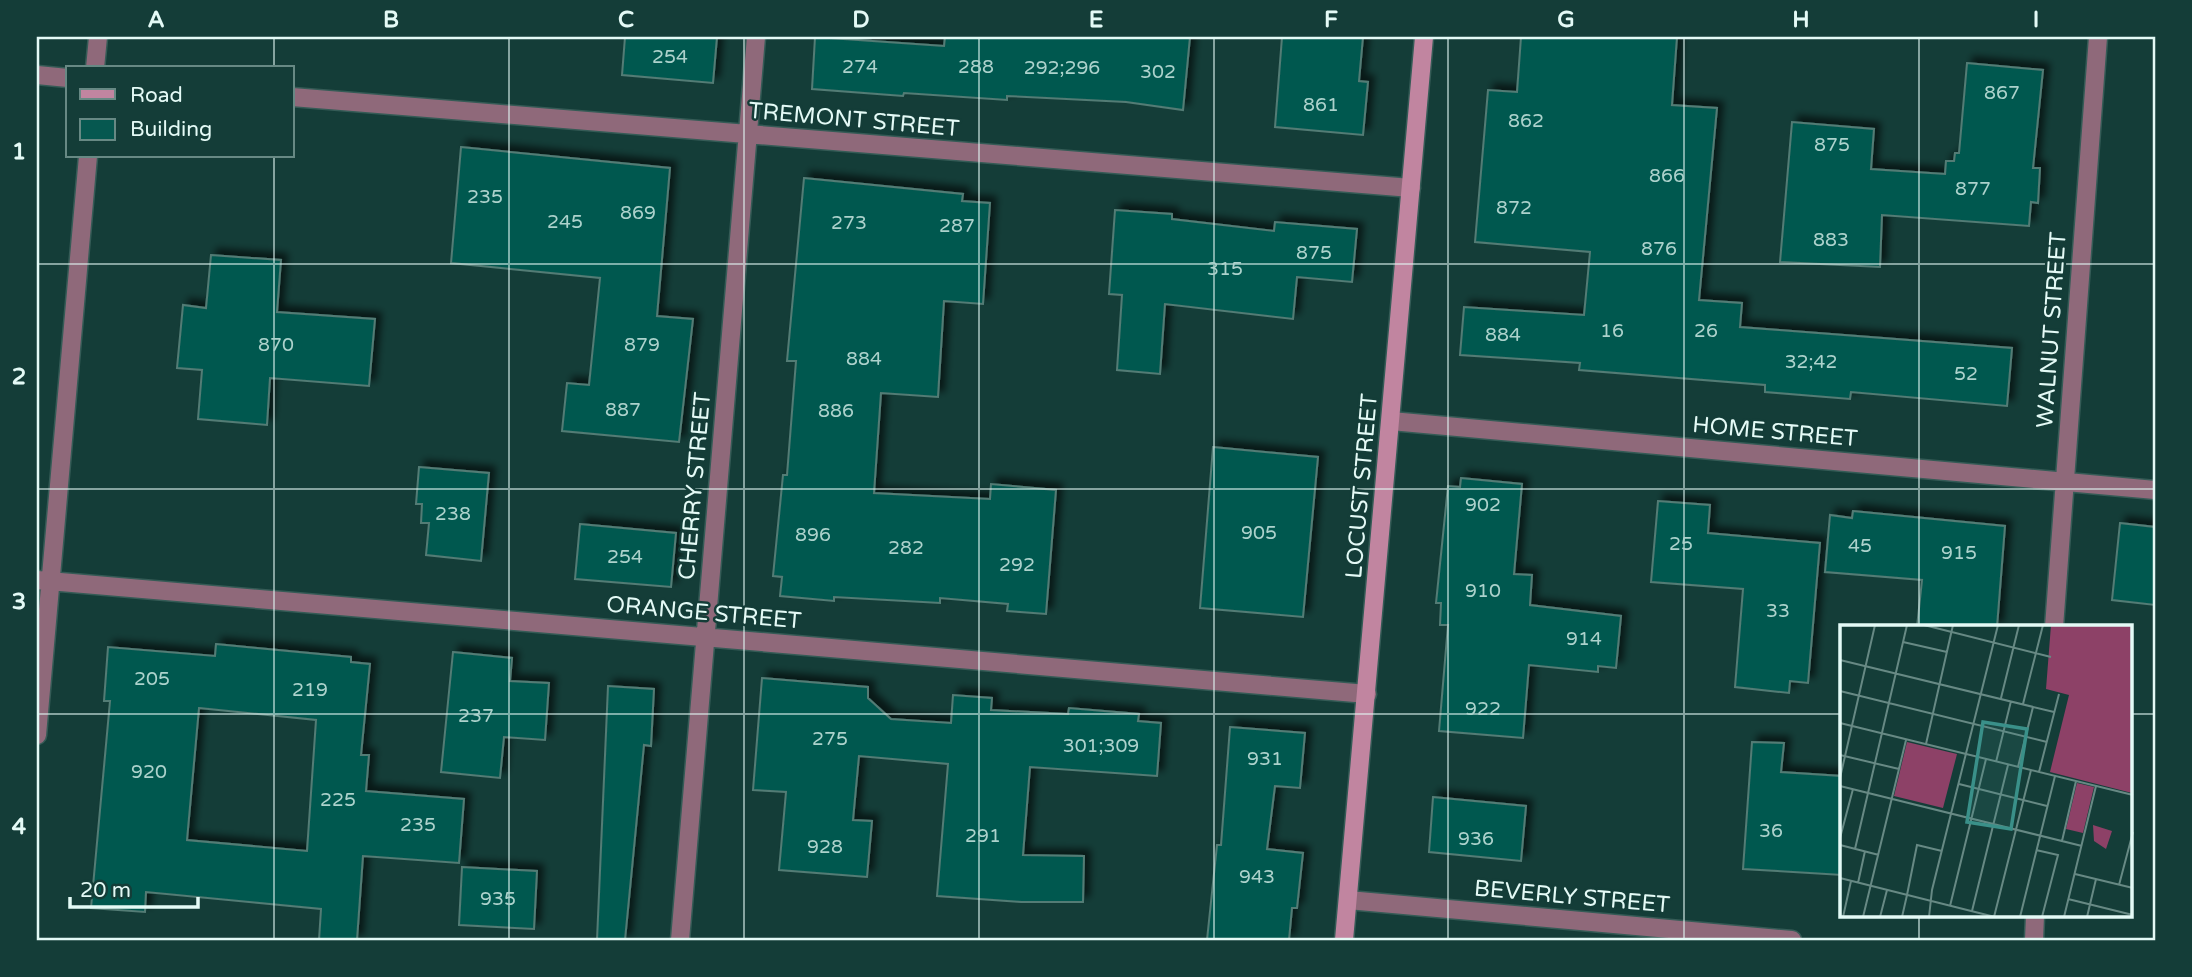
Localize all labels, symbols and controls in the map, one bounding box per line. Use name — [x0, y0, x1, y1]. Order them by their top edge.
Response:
text: A — [147, 6, 165, 34]
text: B — [383, 6, 399, 34]
text: C — [618, 6, 634, 34]
text: D — [852, 6, 870, 34]
text: E — [1089, 6, 1103, 34]
text: F — [1324, 6, 1338, 34]
text: G — [1557, 6, 1575, 34]
text: H — [1792, 6, 1810, 34]
text: I — [2033, 6, 2039, 34]
house number: 254 — [652, 46, 688, 68]
house number: 274 — [842, 56, 878, 78]
house number: 288 — [958, 56, 994, 78]
house number: 292;296 — [1024, 57, 1100, 79]
house number: 302 — [1140, 61, 1176, 83]
legend — [66, 66, 294, 158]
house number: 867 — [1984, 82, 2020, 104]
text: Road — [130, 83, 183, 108]
house number: 861 — [1303, 94, 1339, 116]
street label: TREMONT STREET — [747, 97, 960, 143]
house number: 862 — [1508, 110, 1544, 132]
text: Building — [130, 117, 212, 142]
house number: 875 — [1814, 134, 1850, 156]
text: 1 — [12, 138, 26, 166]
house number: 866 — [1649, 165, 1685, 187]
house number: 877 — [1955, 178, 1991, 200]
house number: 235 — [467, 186, 503, 208]
house number: 872 — [1496, 197, 1532, 219]
house number: 869 — [620, 202, 656, 224]
house number: 245 — [547, 211, 583, 233]
house number: 273 — [831, 212, 867, 234]
house number: 287 — [939, 215, 975, 237]
house number: 883 — [1813, 229, 1849, 251]
street label: WALNUT STREET — [2031, 231, 2073, 429]
house number: 876 — [1641, 238, 1677, 260]
house number: 875 — [1296, 242, 1332, 264]
house number: 315 — [1207, 258, 1243, 280]
house number: 16 — [1600, 320, 1624, 342]
house number: 26 — [1694, 320, 1718, 342]
house number: 884 — [1485, 324, 1521, 346]
house number: 870 — [258, 334, 294, 356]
house number: 879 — [624, 334, 660, 356]
house number: 884 — [846, 348, 882, 370]
house number: 32;42 — [1785, 351, 1837, 373]
text: 2 — [12, 363, 26, 391]
house number: 52 — [1954, 363, 1978, 385]
street label: CHERRY STREET — [673, 391, 717, 581]
street label: LOCUST STREET — [1340, 392, 1384, 580]
house number: 887 — [605, 399, 641, 421]
house number: 886 — [818, 400, 854, 422]
street label: HOME STREET — [1691, 411, 1859, 453]
house number: 902 — [1465, 494, 1501, 516]
house number: 238 — [435, 503, 471, 525]
house number: 905 — [1241, 522, 1277, 544]
house number: 896 — [795, 524, 831, 546]
house number: 25 — [1669, 533, 1693, 555]
house number: 45 — [1848, 535, 1872, 557]
house number: 282 — [888, 537, 924, 559]
house number: 915 — [1941, 542, 1977, 564]
house number: 254 — [607, 546, 643, 568]
house number: 292 — [999, 554, 1035, 576]
house number: 910 — [1465, 580, 1501, 602]
text: 3 — [12, 588, 26, 616]
street label: ORANGE STREET — [605, 591, 803, 635]
house number: 33 — [1766, 600, 1790, 622]
inset map — [1840, 625, 2132, 918]
house number: 914 — [1566, 628, 1602, 650]
house number: 205 — [134, 668, 170, 690]
house number: 219 — [292, 679, 328, 701]
house number: 922 — [1465, 698, 1501, 720]
house number: 237 — [458, 705, 494, 727]
house number: 275 — [812, 728, 848, 750]
house number: 301;309 — [1063, 735, 1139, 757]
house number: 931 — [1247, 748, 1283, 770]
house number: 920 — [131, 761, 167, 783]
house number: 225 — [320, 789, 356, 811]
text: 4 — [12, 813, 27, 841]
house number: 235 — [400, 814, 436, 836]
house number: 36 — [1759, 820, 1783, 842]
house number: 291 — [965, 825, 1001, 847]
house number: 936 — [1458, 828, 1494, 850]
house number: 928 — [807, 836, 843, 858]
scale bar — [70, 865, 198, 909]
house number: 943 — [1239, 866, 1275, 888]
street label: BEVERLY STREET — [1473, 874, 1671, 920]
text: 20 m — [80, 878, 131, 903]
house number: 935 — [480, 888, 516, 910]

